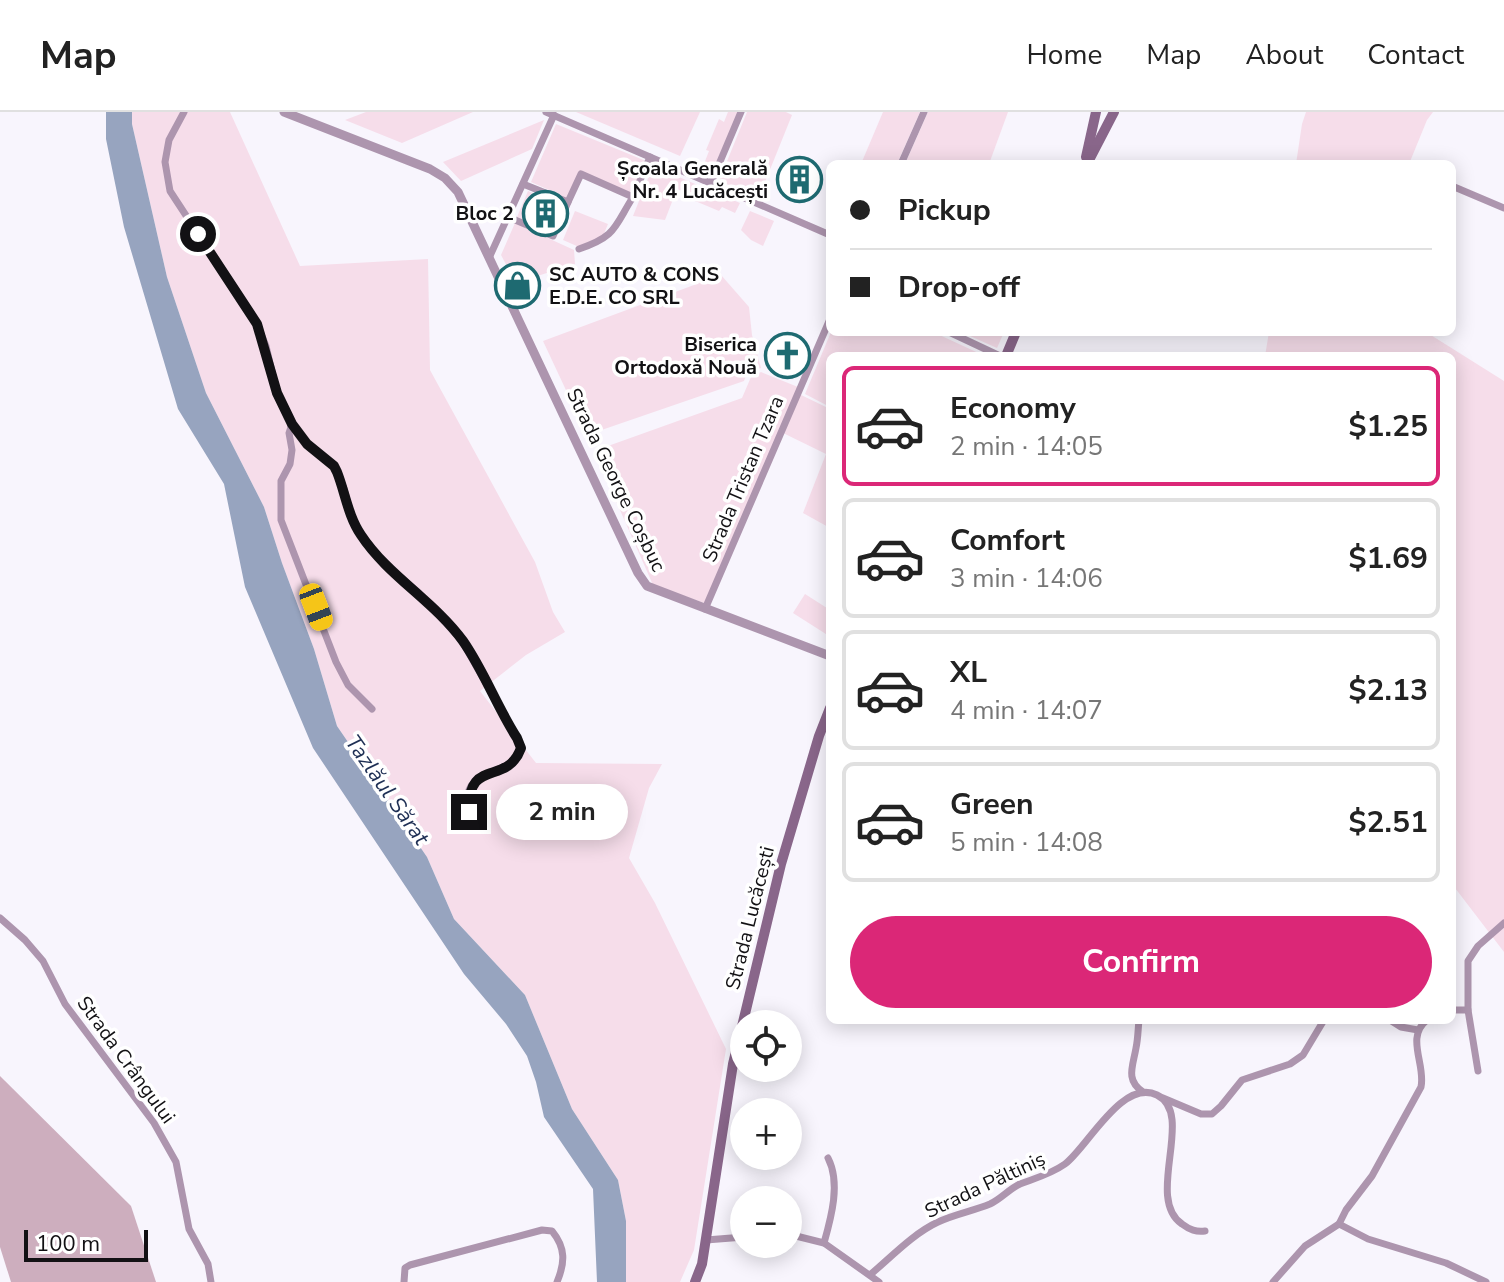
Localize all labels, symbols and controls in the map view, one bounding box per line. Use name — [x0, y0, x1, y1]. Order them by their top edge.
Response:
text: Map — [40, 30, 117, 81]
text: Home — [1027, 36, 1102, 74]
text: Map — [1146, 36, 1201, 74]
text: About — [1245, 36, 1323, 74]
text: Contact — [1367, 36, 1464, 74]
place label: Școala Generală Nr. 4 Lucăcești — [617, 155, 768, 205]
building icon: Școala Generală Nr. 4 Lucăcești — [775, 155, 823, 203]
building icon: Bloc 2 — [521, 189, 569, 237]
text: Pickup — [898, 190, 991, 231]
place label: Bloc 2 — [456, 200, 514, 227]
route start — [180, 216, 216, 252]
shop icon: SC AUTO & CONS E.D.E. CO SRL — [494, 261, 542, 309]
place label: SC AUTO & CONS E.D.E. CO SRL — [549, 261, 719, 311]
text: Drop-off — [898, 267, 1020, 308]
place label: Biserica Ortodoxă Nouă — [614, 331, 757, 381]
church icon: Biserica Ortodoxă Nouă — [764, 332, 812, 380]
street label: Strada George Coșbuc — [560, 384, 672, 576]
text: Economy — [950, 388, 1076, 429]
icon: car — [854, 390, 926, 462]
street label: Strada Tristan Tzara — [696, 392, 790, 566]
text: $1.25 — [1349, 406, 1428, 447]
text: 2 min · 14:05 — [950, 429, 1103, 464]
text: Comfort — [950, 520, 1065, 561]
icon: car — [854, 522, 926, 594]
text: $1.69 — [1349, 538, 1428, 579]
text: 3 min · 14:06 — [950, 561, 1103, 596]
car — [296, 580, 336, 634]
text: XL — [950, 652, 987, 693]
icon: car — [854, 654, 926, 726]
text: $2.13 — [1349, 670, 1428, 711]
text: 4 min · 14:07 — [950, 693, 1103, 728]
water label: Tazlăul Sărat — [338, 729, 437, 852]
callout: 2 min — [497, 784, 629, 840]
text: Green — [950, 784, 1034, 825]
icon: car — [854, 786, 926, 858]
route end — [451, 794, 487, 830]
text: 2 min — [528, 794, 596, 829]
text: $2.51 — [1349, 802, 1428, 843]
text: 5 min · 14:08 — [950, 825, 1103, 860]
street label: Strada Lucăcești — [719, 843, 781, 993]
button: Confirm — [850, 916, 1432, 1008]
street label: Strada Crângului — [71, 991, 181, 1129]
map controls — [730, 1010, 802, 1258]
button: locate — [730, 1010, 802, 1082]
button: + — [730, 1098, 802, 1170]
street label: Strada Păltiniș — [920, 1145, 1050, 1225]
button: − — [730, 1186, 802, 1258]
scale bar — [24, 1226, 148, 1262]
text: 100 m — [36, 1229, 100, 1259]

